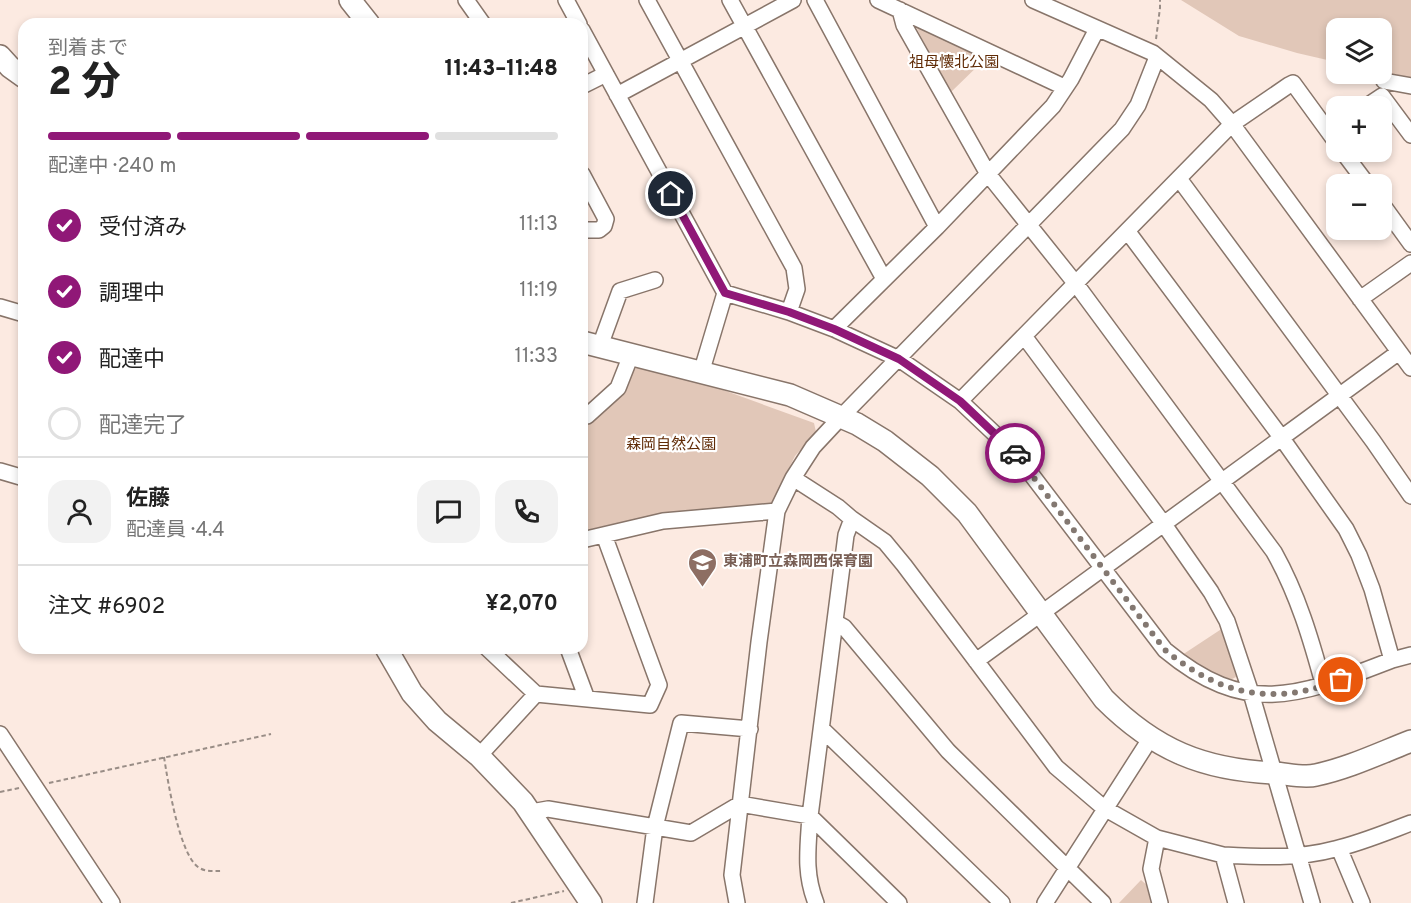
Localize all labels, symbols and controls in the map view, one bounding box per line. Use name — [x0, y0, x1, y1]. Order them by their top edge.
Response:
map controls — [1326, 18, 1392, 240]
button: layers — [1326, 18, 1392, 84]
text: 到着まで — [48, 36, 128, 62]
park label: 祖母懐北公園 — [909, 53, 999, 73]
text: 11:43–11:48 — [444, 56, 558, 83]
text: 2 分 — [48, 60, 121, 109]
button: + — [1326, 96, 1392, 162]
text: 配達中 · 240 m — [48, 154, 176, 180]
pin — [645, 168, 696, 219]
button: − — [1326, 174, 1392, 240]
icon: home — [654, 177, 687, 210]
icon: check — [48, 209, 81, 242]
text: 11:13 — [519, 212, 558, 238]
text: 受付済み — [99, 215, 187, 242]
icon: check — [48, 275, 81, 308]
text: 11:19 — [519, 278, 558, 304]
text: 調理中 — [99, 281, 165, 308]
icon: check — [48, 341, 81, 374]
text: 11:33 — [515, 344, 558, 370]
text: 配達中 — [99, 347, 165, 374]
text: 配達完了 — [99, 413, 187, 440]
courier — [985, 423, 1045, 483]
park label: 森岡自然公園 — [626, 435, 716, 455]
icon: car — [999, 437, 1032, 470]
button: person — [48, 480, 111, 543]
button: chat — [417, 480, 480, 543]
button: phone — [495, 480, 558, 543]
text: 佐藤 — [126, 486, 170, 513]
text: 配達員 · 4.4 — [126, 518, 225, 544]
school or university icon: 東浦町立森岡西保育園 — [686, 546, 718, 588]
place label: 東浦町立森岡西保育園 — [723, 552, 873, 572]
text: ¥2,070 — [485, 591, 558, 618]
text: 注文 #6902 — [48, 594, 165, 621]
pin — [1315, 654, 1366, 705]
icon: bag — [1324, 663, 1357, 696]

